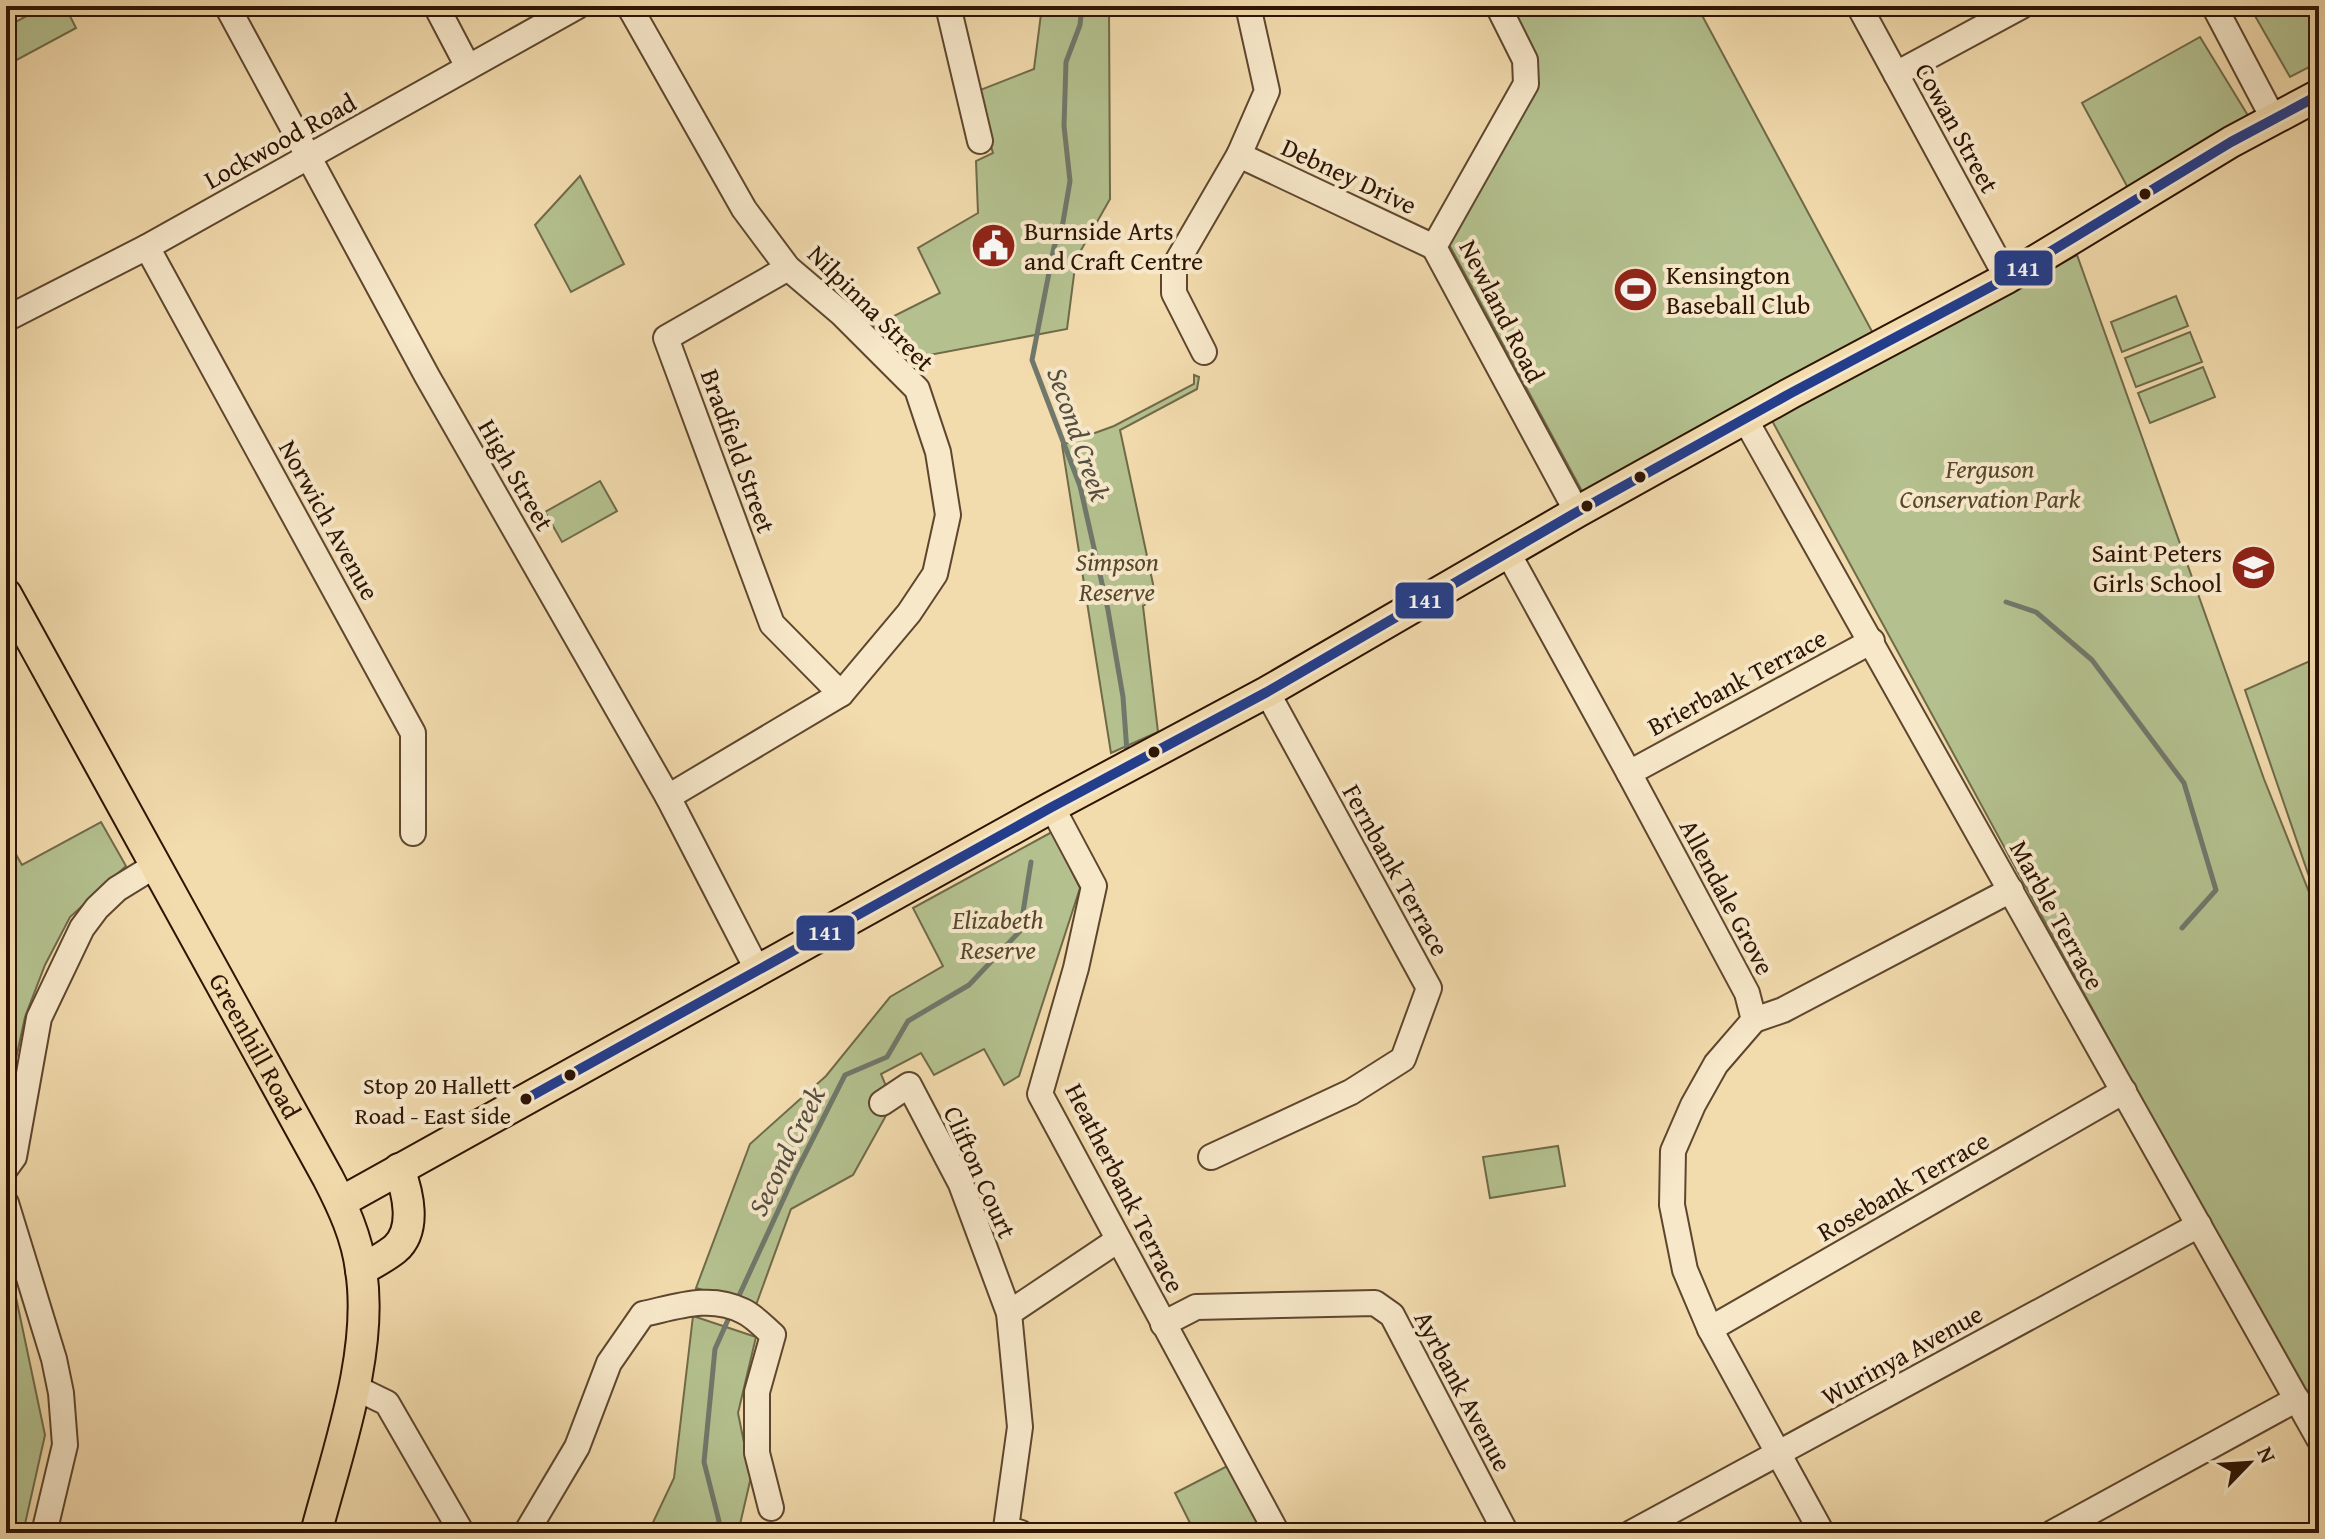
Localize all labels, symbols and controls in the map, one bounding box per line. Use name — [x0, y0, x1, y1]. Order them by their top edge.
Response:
street label: Cowan Street — [1906, 56, 2009, 200]
street label: Lockwood Road — [196, 83, 363, 199]
street label: Debney Drive — [1275, 127, 1423, 224]
unlabelled marker — [2137, 186, 2153, 202]
place label: Burnside Arts and Craft Centre — [1024, 211, 1203, 280]
public building icon: Burnside Arts and Craft Centre — [969, 222, 1017, 270]
street label: Newland Road — [1450, 232, 1555, 389]
street label: Nilpinna Street — [799, 235, 944, 380]
line badge: 141 — [1993, 249, 2054, 287]
text: 141 — [2006, 252, 2040, 284]
place label: Kensington Baseball Club — [1666, 255, 1811, 324]
sports icon: Kensington Baseball Club — [1611, 266, 1659, 314]
water label: Second Creek — [1037, 361, 1122, 507]
street label: Bradfield Street — [691, 363, 786, 538]
street label: High Street — [469, 411, 564, 538]
street label: Norwich Avenue — [269, 432, 390, 607]
park label: Ferguson Conservation Park — [1900, 449, 2081, 518]
unlabelled marker — [1632, 469, 1648, 485]
unlabelled marker — [1579, 498, 1595, 514]
place label: Saint Peters Girls School — [2092, 533, 2222, 602]
park label: Simpson Reserve — [1075, 542, 1159, 611]
school or university icon: Saint Peters Girls School — [2229, 544, 2277, 592]
line badge: 141 — [1394, 581, 1455, 620]
text: 141 — [1408, 584, 1442, 616]
street label: Brierbank Terrace — [1640, 618, 1833, 745]
unlabelled marker — [1146, 744, 1162, 760]
street label: Fernbank Terrace — [1333, 777, 1460, 963]
street label: Allendale Grove — [1670, 812, 1785, 982]
street label: Marble Terrace — [2000, 833, 2115, 997]
park label: Elizabeth Reserve — [951, 900, 1044, 969]
line badge: 141 — [795, 914, 856, 952]
text: 141 — [808, 916, 842, 948]
street label: Greenhill Road — [200, 966, 312, 1126]
unlabelled marker — [562, 1067, 578, 1083]
place label: Stop 20 Hallett Road - East side — [355, 1068, 512, 1133]
street label: Heatherbank Terrace — [1056, 1076, 1195, 1299]
water label: Second Creek — [737, 1079, 835, 1222]
marker: Stop 20 Hallett Road - East side — [518, 1091, 534, 1107]
street label: Clifton Court — [934, 1099, 1027, 1244]
street label: Rosebank Terrace — [1809, 1120, 1996, 1251]
street label: Wurinya Avenue — [1814, 1294, 1990, 1415]
street label: Ayrbank Avenue — [1405, 1303, 1522, 1478]
north arrow — [2209, 1423, 2289, 1503]
text: N — [2250, 1441, 2285, 1468]

